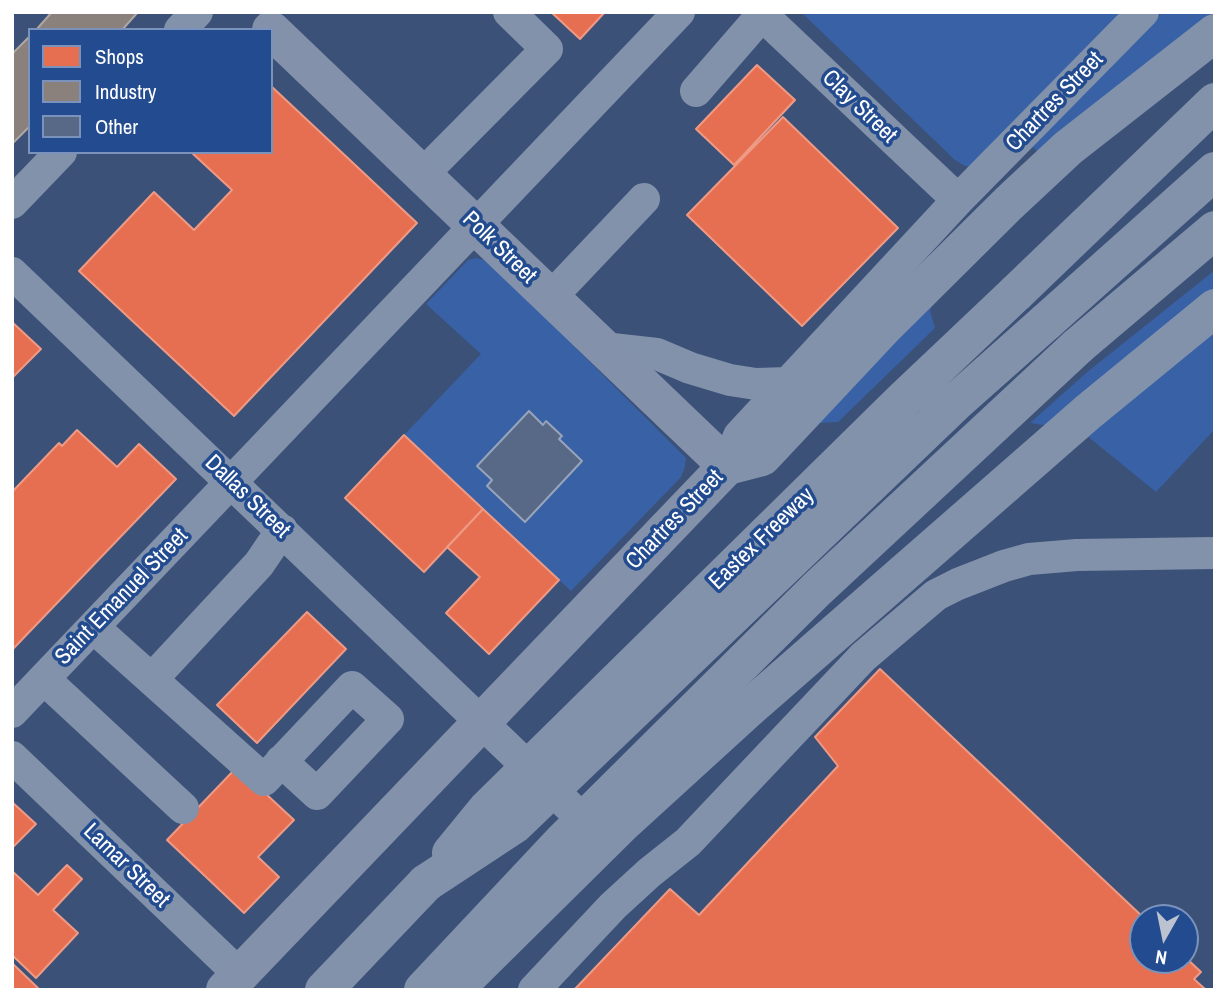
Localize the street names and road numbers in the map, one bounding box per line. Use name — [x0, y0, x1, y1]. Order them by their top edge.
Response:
street label: Chartres Street — [1001, 46, 1109, 158]
street label: Clay Street — [816, 65, 902, 149]
street label: Polk Street — [456, 206, 542, 290]
street label: Dallas Street — [199, 450, 295, 544]
street label: Chartres Street — [621, 464, 729, 576]
street label: Eastex Freeway — [704, 482, 820, 596]
street label: Saint Emanuel Street — [50, 523, 194, 671]
street label: Lamar Street — [77, 818, 175, 914]

